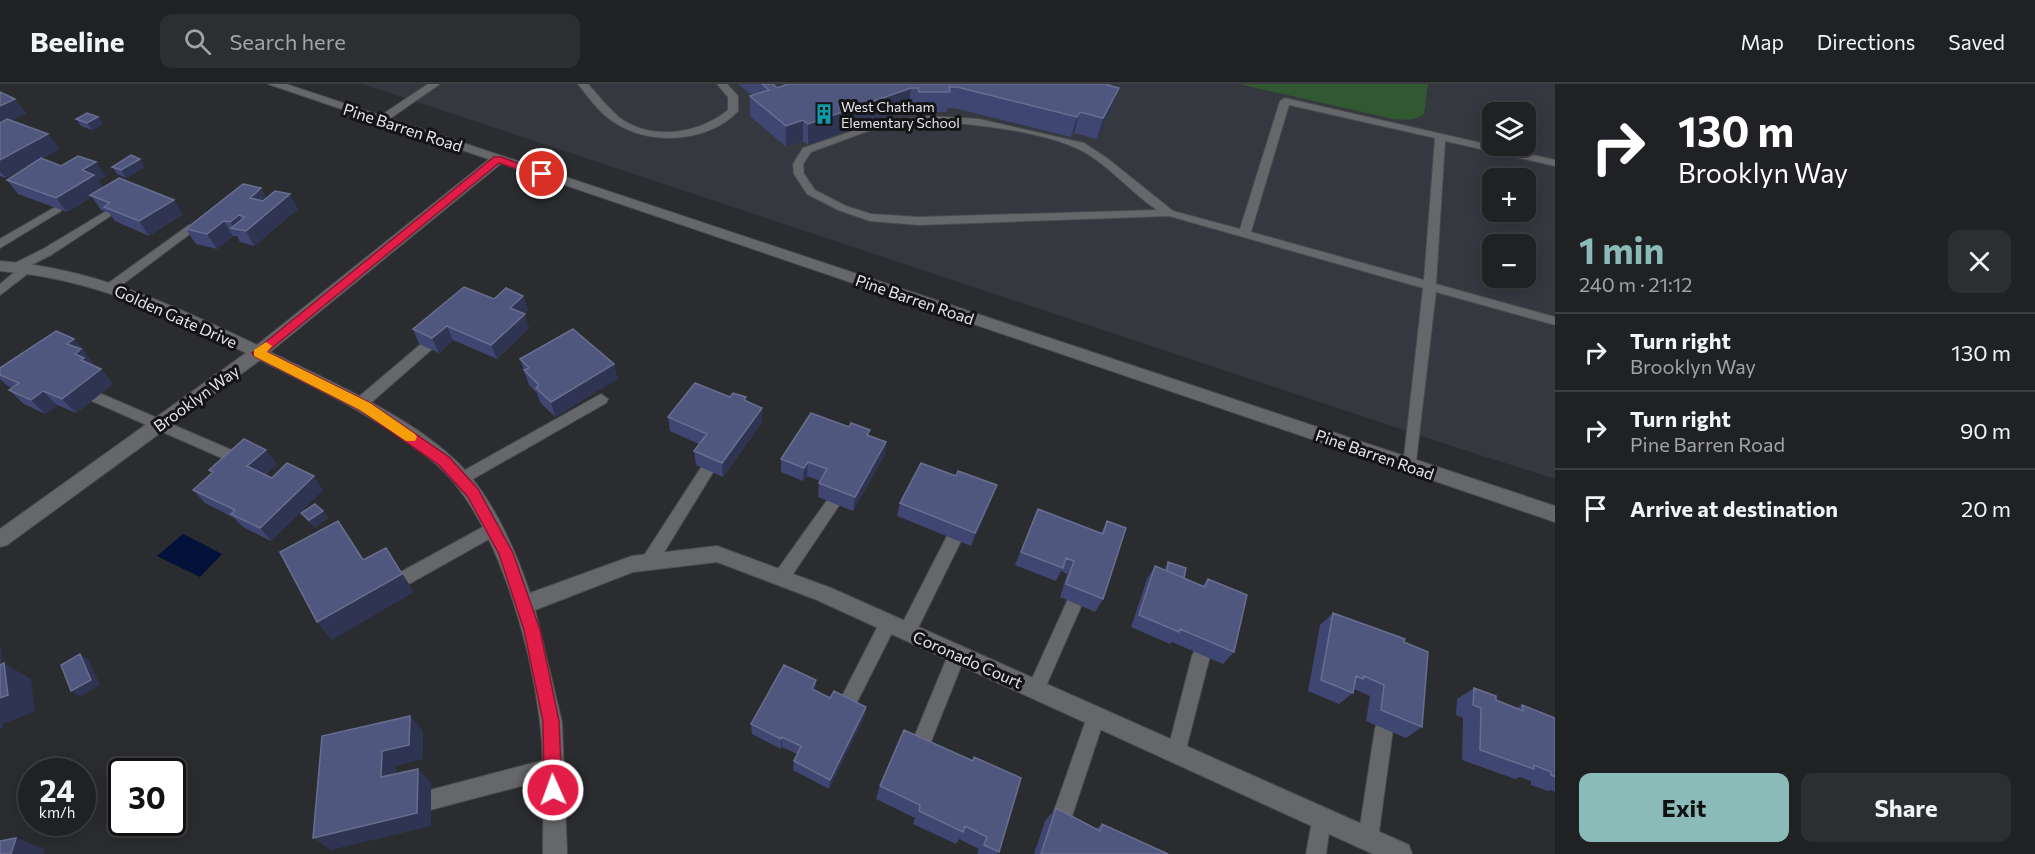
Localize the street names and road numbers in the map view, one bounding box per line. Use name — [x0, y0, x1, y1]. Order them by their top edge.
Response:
street label: Pine Barren Road — [341, 99, 465, 155]
street label: Pine Barren Road — [853, 270, 977, 328]
street label: Golden Gate Drive — [112, 280, 240, 352]
street label: Brooklyn Way — [150, 361, 242, 435]
street label: Pine Barren Road — [1313, 425, 1437, 483]
street label: Coronado Court — [910, 626, 1026, 692]

